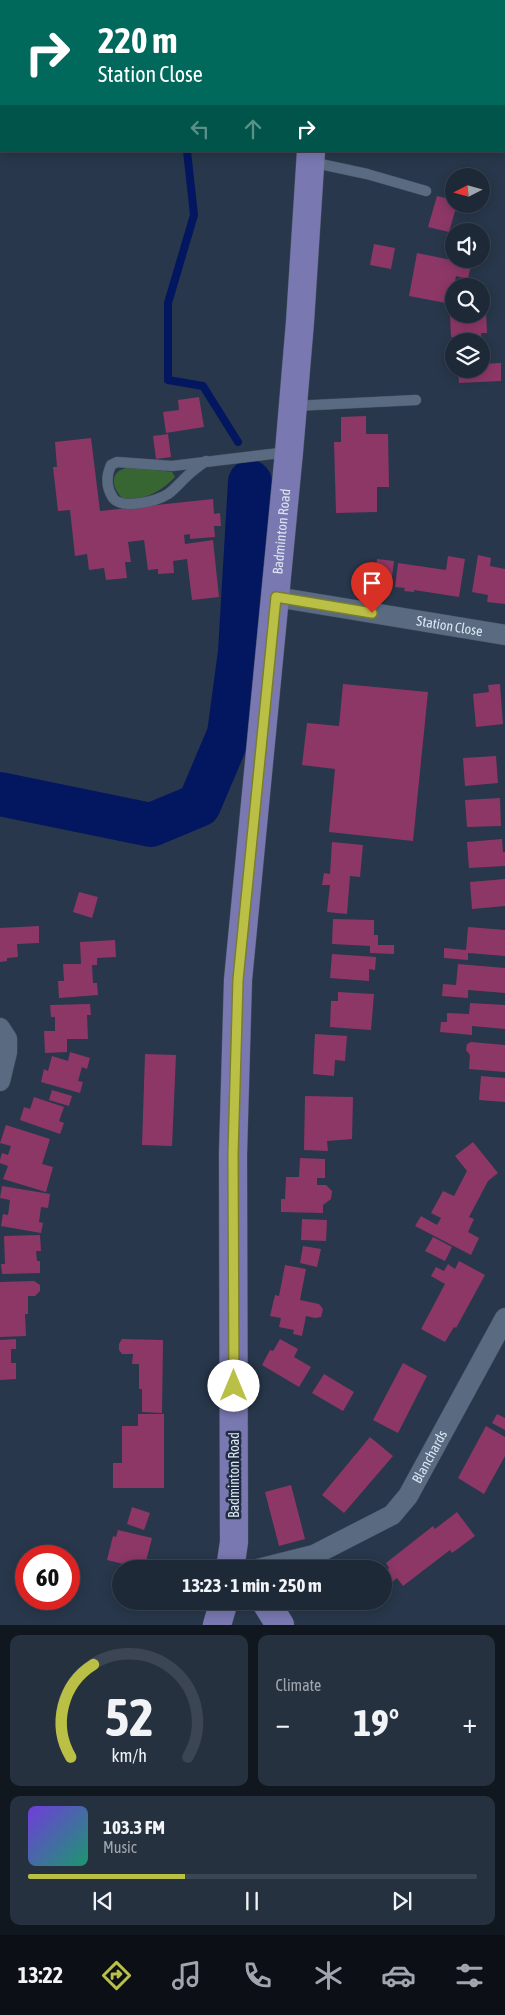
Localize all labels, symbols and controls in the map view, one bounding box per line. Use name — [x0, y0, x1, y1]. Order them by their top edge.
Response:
icon: right — [15, 20, 80, 85]
text: 220 m — [98, 20, 177, 60]
text: Station Close — [98, 61, 203, 87]
icon: left — [186, 115, 214, 143]
icon: ahead — [239, 115, 267, 143]
icon: right — [292, 115, 320, 143]
north arrow — [445, 168, 490, 212]
map controls — [445, 168, 490, 378]
button: sound — [445, 223, 490, 268]
button: search — [445, 278, 490, 323]
button: layers — [445, 333, 490, 378]
street label: Badminton Road — [269, 488, 293, 575]
pin — [351, 562, 393, 613]
icon: arrive — [358, 569, 386, 597]
street label: Station Close — [415, 612, 484, 639]
position arrow — [207, 1359, 259, 1411]
street label: Blanchards — [409, 1427, 450, 1486]
street label: Badminton Road — [226, 1432, 242, 1518]
speed limit sign: 60 — [15, 1545, 80, 1610]
text: 13:23 · 1 min · 250 m — [182, 1574, 322, 1596]
text: Climate — [276, 1676, 321, 1694]
text: 52 — [104, 1687, 153, 1747]
text: 19° — [353, 1701, 399, 1744]
text: − — [276, 1707, 290, 1739]
text: + — [462, 1707, 477, 1739]
text: km/h — [111, 1745, 146, 1766]
text: 103.3 FM — [103, 1816, 165, 1838]
text: Music — [103, 1838, 137, 1856]
icon: previous — [89, 1887, 117, 1915]
icon: pause — [238, 1887, 266, 1915]
icon: next — [388, 1887, 416, 1915]
icon: directions — [99, 1958, 134, 1993]
icon: music — [169, 1958, 204, 1993]
icon: phone — [240, 1958, 275, 1993]
icon: climate — [311, 1958, 346, 1993]
icon: car — [381, 1958, 416, 1993]
icon: filters — [452, 1958, 487, 1993]
text: 13:22 — [18, 1962, 63, 1988]

